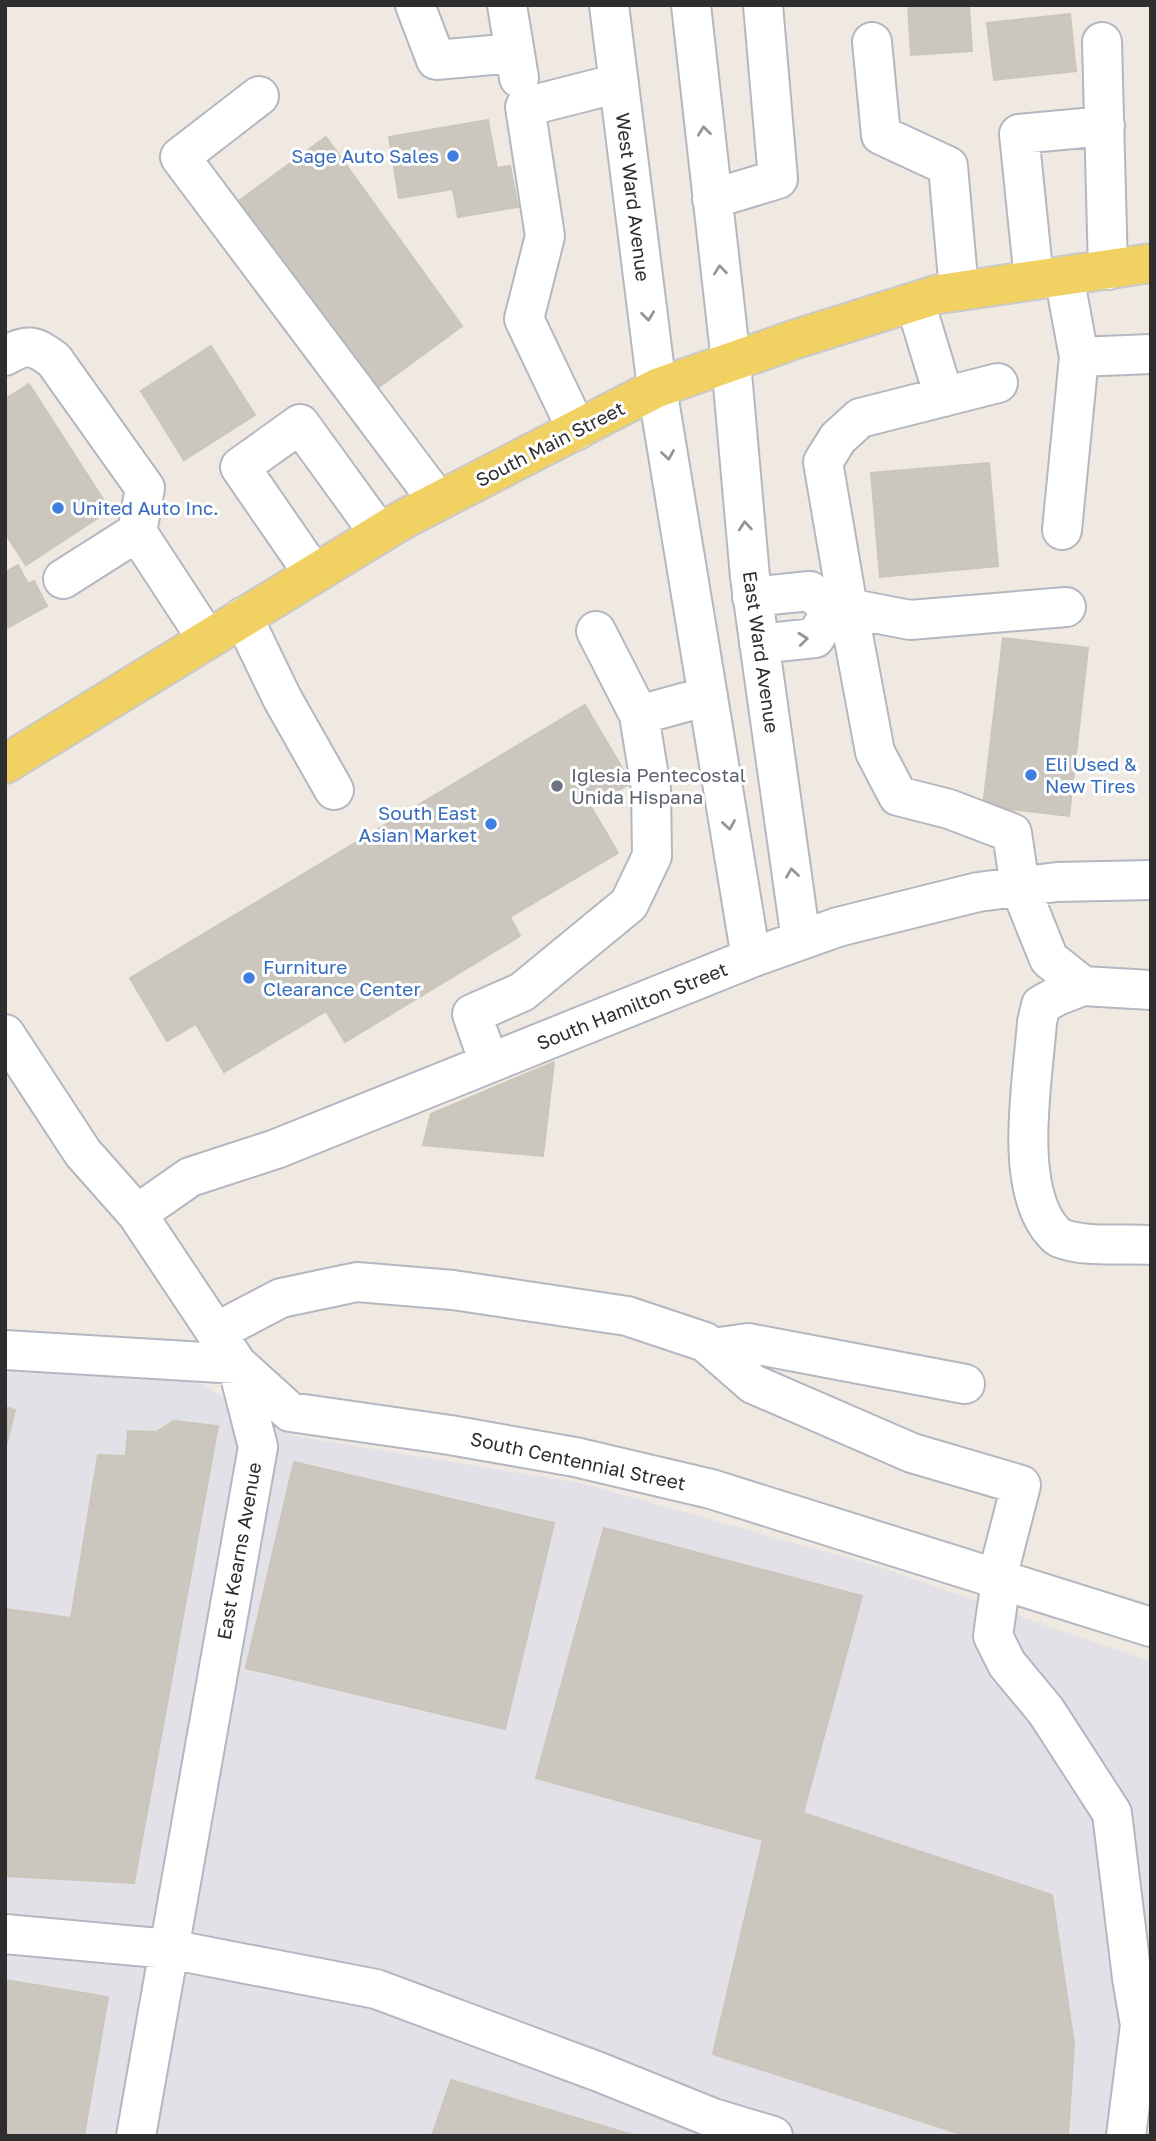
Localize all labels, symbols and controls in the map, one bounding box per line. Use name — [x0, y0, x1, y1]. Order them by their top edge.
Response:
street label: West Ward Avenue — [612, 111, 655, 283]
one-way arrow — [697, 126, 712, 137]
place label: Sage Auto Sales — [291, 144, 439, 167]
marker: Sage Auto Sales — [445, 148, 461, 164]
one-way arrow — [713, 264, 728, 276]
one-way arrow — [641, 310, 656, 322]
street label: South Main Street — [472, 396, 628, 491]
one-way arrow — [660, 449, 675, 461]
place label: United Auto Inc. — [72, 496, 219, 519]
marker: United Auto Inc. — [50, 500, 66, 516]
one-way arrow — [738, 520, 753, 531]
street label: East Ward Avenue — [739, 569, 784, 734]
one-way arrow — [798, 632, 809, 647]
place label: Eli Used & New Tires — [1045, 752, 1137, 797]
place label: Iglesia Pentecostal Unida Hispana — [571, 763, 746, 808]
marker: Eli Used & New Tires — [1023, 767, 1039, 783]
marker: Iglesia Pentecostal Unida Hispana — [549, 778, 565, 794]
place label: South East Asian Market — [359, 801, 477, 846]
marker: South East Asian Market — [483, 816, 499, 832]
one-way arrow — [721, 819, 736, 831]
one-way arrow — [784, 867, 799, 878]
place label: Furniture Clearance Center — [263, 955, 421, 1000]
street label: South Hamilton Street — [533, 957, 730, 1054]
marker: Furniture Clearance Center — [241, 970, 257, 986]
street label: South Centennial Street — [468, 1426, 688, 1495]
street label: East Kearns Avenue — [212, 1460, 265, 1642]

